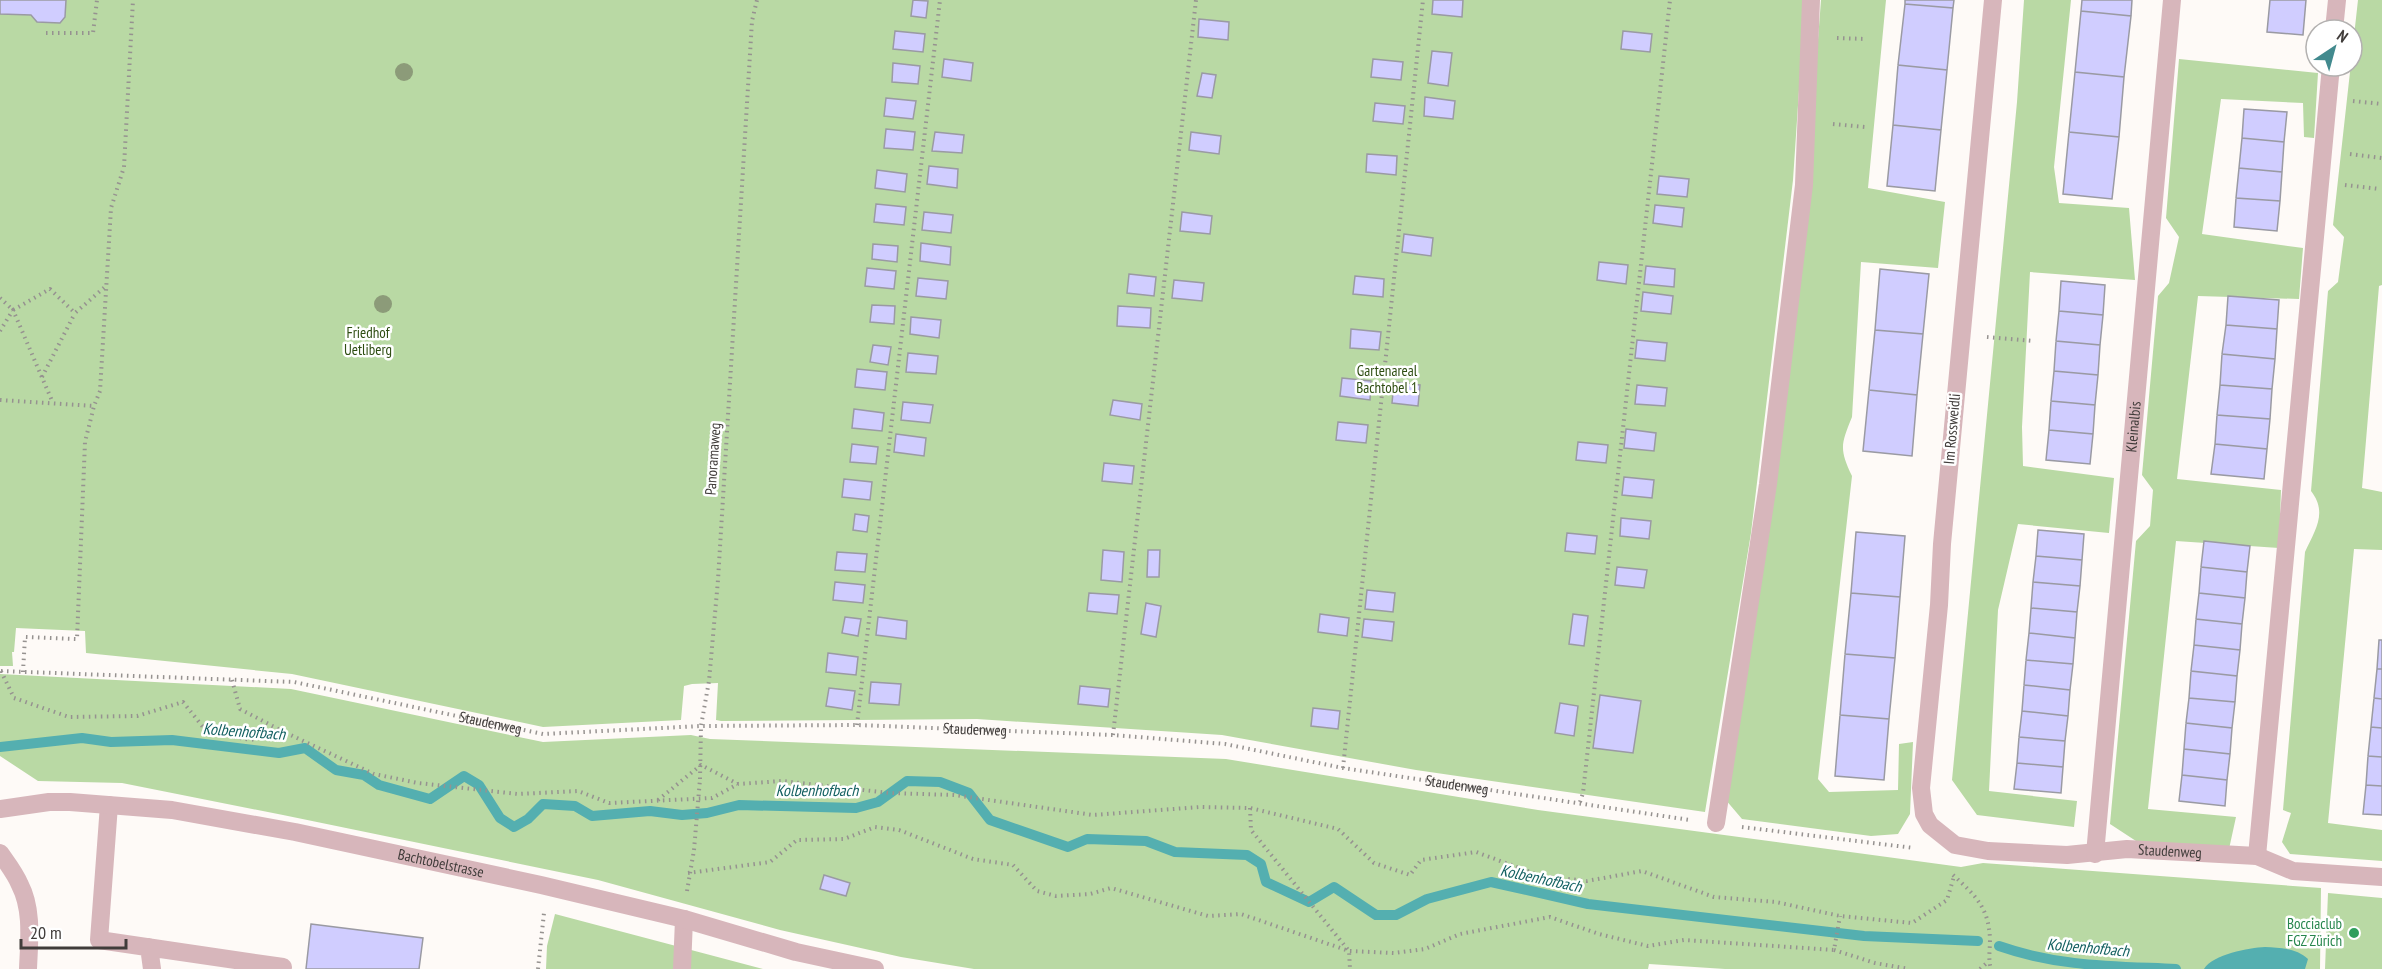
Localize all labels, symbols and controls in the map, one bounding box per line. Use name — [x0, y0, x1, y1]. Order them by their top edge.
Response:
north arrow — [2304, 18, 2364, 78]
text: N — [2333, 25, 2352, 46]
park label: Friedhof Uetliberg — [344, 323, 392, 359]
park label: Gartenareal Bachtobel 1 — [1356, 361, 1418, 397]
street label: Im Rossweidli — [1939, 393, 1964, 465]
street label: Kleinalbis — [2121, 400, 2145, 453]
street label: Panoramaweg — [700, 422, 725, 496]
street label: Staudenweg — [458, 707, 524, 738]
water label: Kolbenhofbach — [202, 718, 287, 744]
street label: Staudenweg — [943, 718, 1007, 740]
street label: Staudenweg — [1424, 770, 1490, 799]
water label: Kolbenhofbach — [776, 780, 859, 800]
street label: Staudenweg — [2138, 840, 2202, 862]
street label: Bachtobelstrasse — [396, 844, 486, 881]
water label: Kolbenhofbach — [1499, 860, 1584, 897]
scale bar — [21, 912, 126, 950]
place label: Bocciaclub FGZ Zürich — [2287, 914, 2342, 950]
text: 20 m — [30, 921, 62, 944]
marker: Bocciaclub FGZ Zürich — [2347, 926, 2361, 940]
water label: Kolbenhofbach — [2046, 933, 2131, 961]

